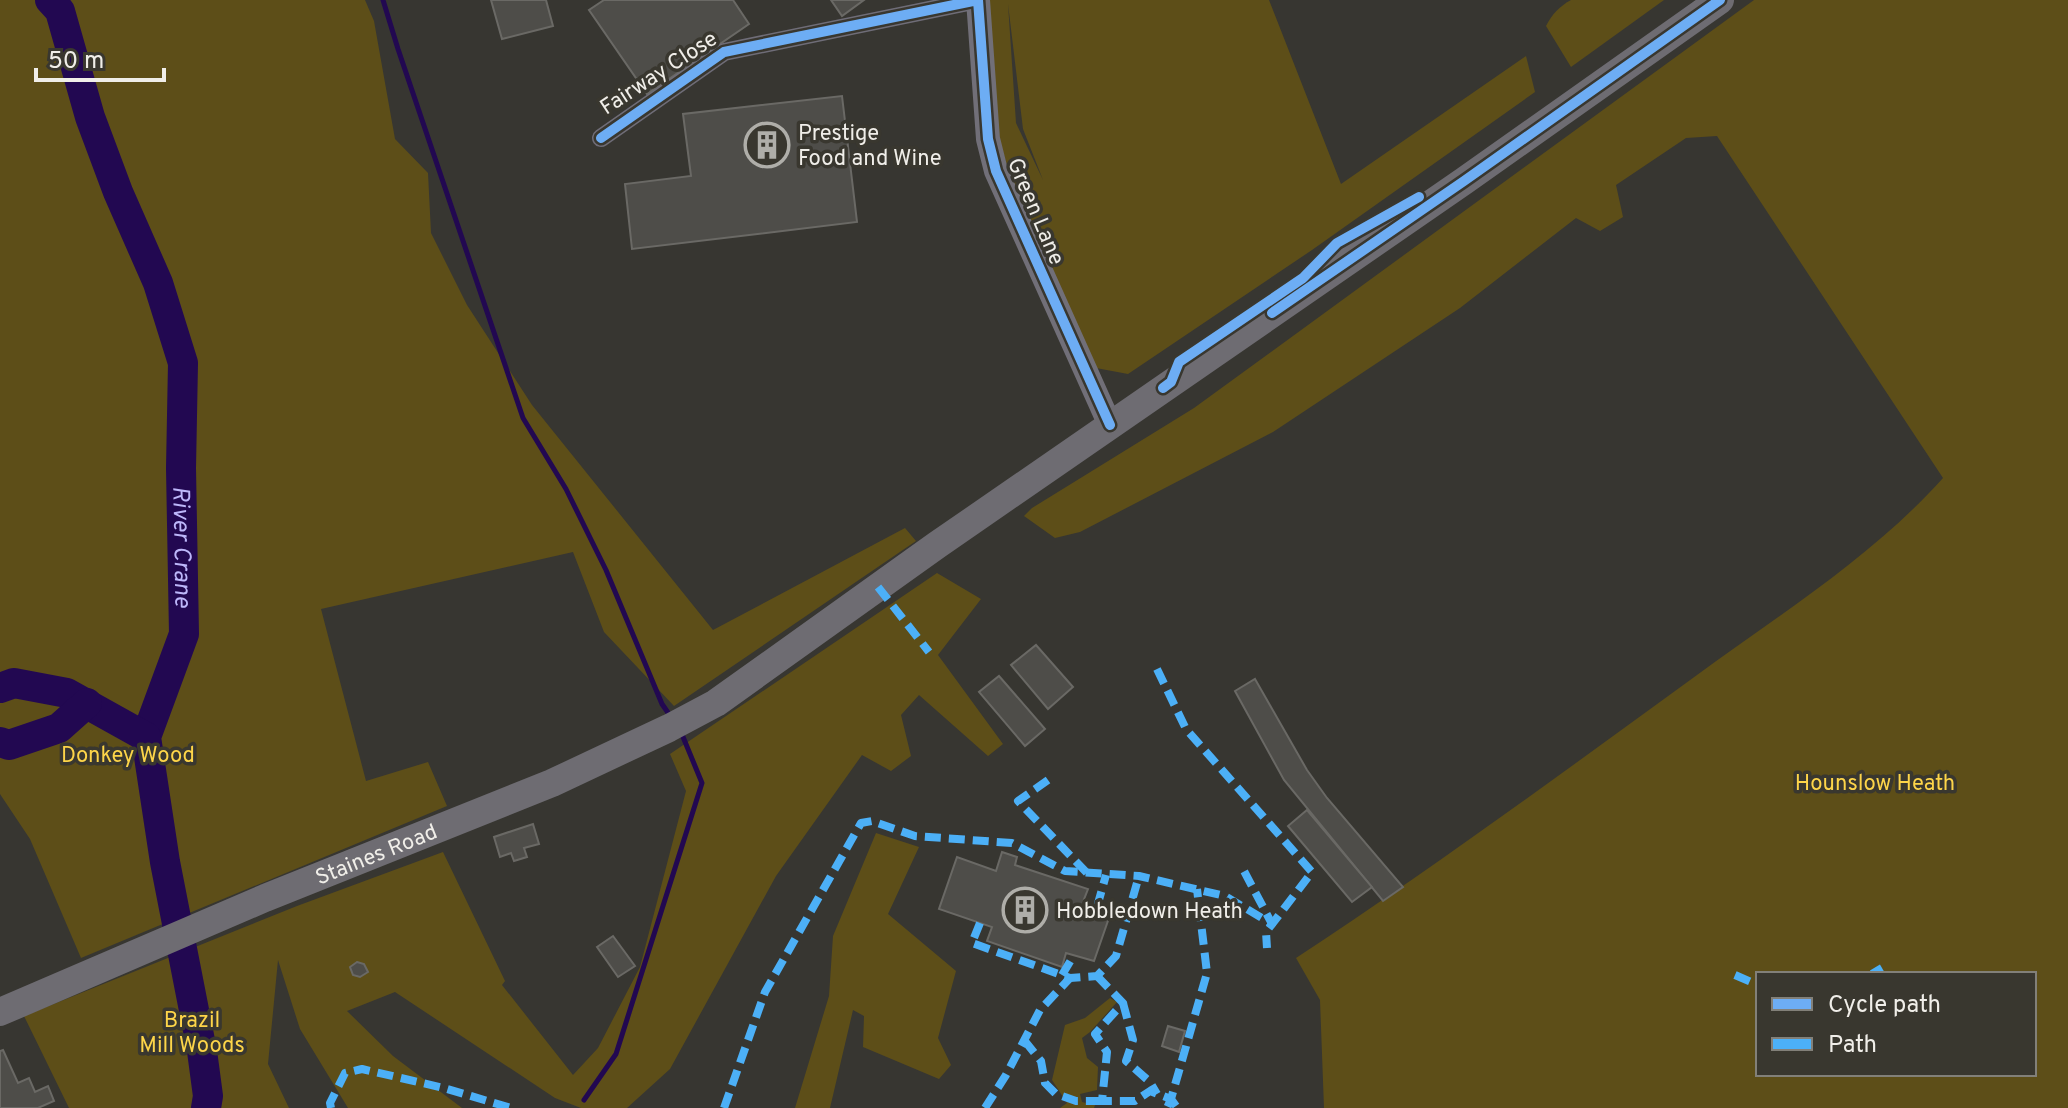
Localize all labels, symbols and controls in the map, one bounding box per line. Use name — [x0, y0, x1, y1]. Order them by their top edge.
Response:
street label: Fairway Close — [596, 26, 723, 122]
scale bar — [36, 32, 164, 82]
text: 50 m — [48, 47, 104, 77]
building icon: Prestige Food and Wine — [743, 121, 791, 169]
place label: Prestige Food and Wine — [798, 121, 942, 173]
street label: Green Lane — [1000, 154, 1069, 270]
water label: River Crane — [164, 486, 197, 608]
park label: Donkey Wood — [61, 743, 195, 770]
park label: Hounslow Heath — [1795, 771, 1955, 798]
street label: Staines Road — [312, 819, 442, 892]
building icon: Hobbledown Heath — [1001, 886, 1049, 934]
place label: Hobbledown Heath — [1056, 899, 1243, 926]
legend — [1756, 972, 2036, 1076]
text: Cycle path — [1828, 991, 1941, 1021]
park label: Brazil Mill Woods — [139, 1008, 245, 1060]
text: Path — [1828, 1031, 1877, 1061]

